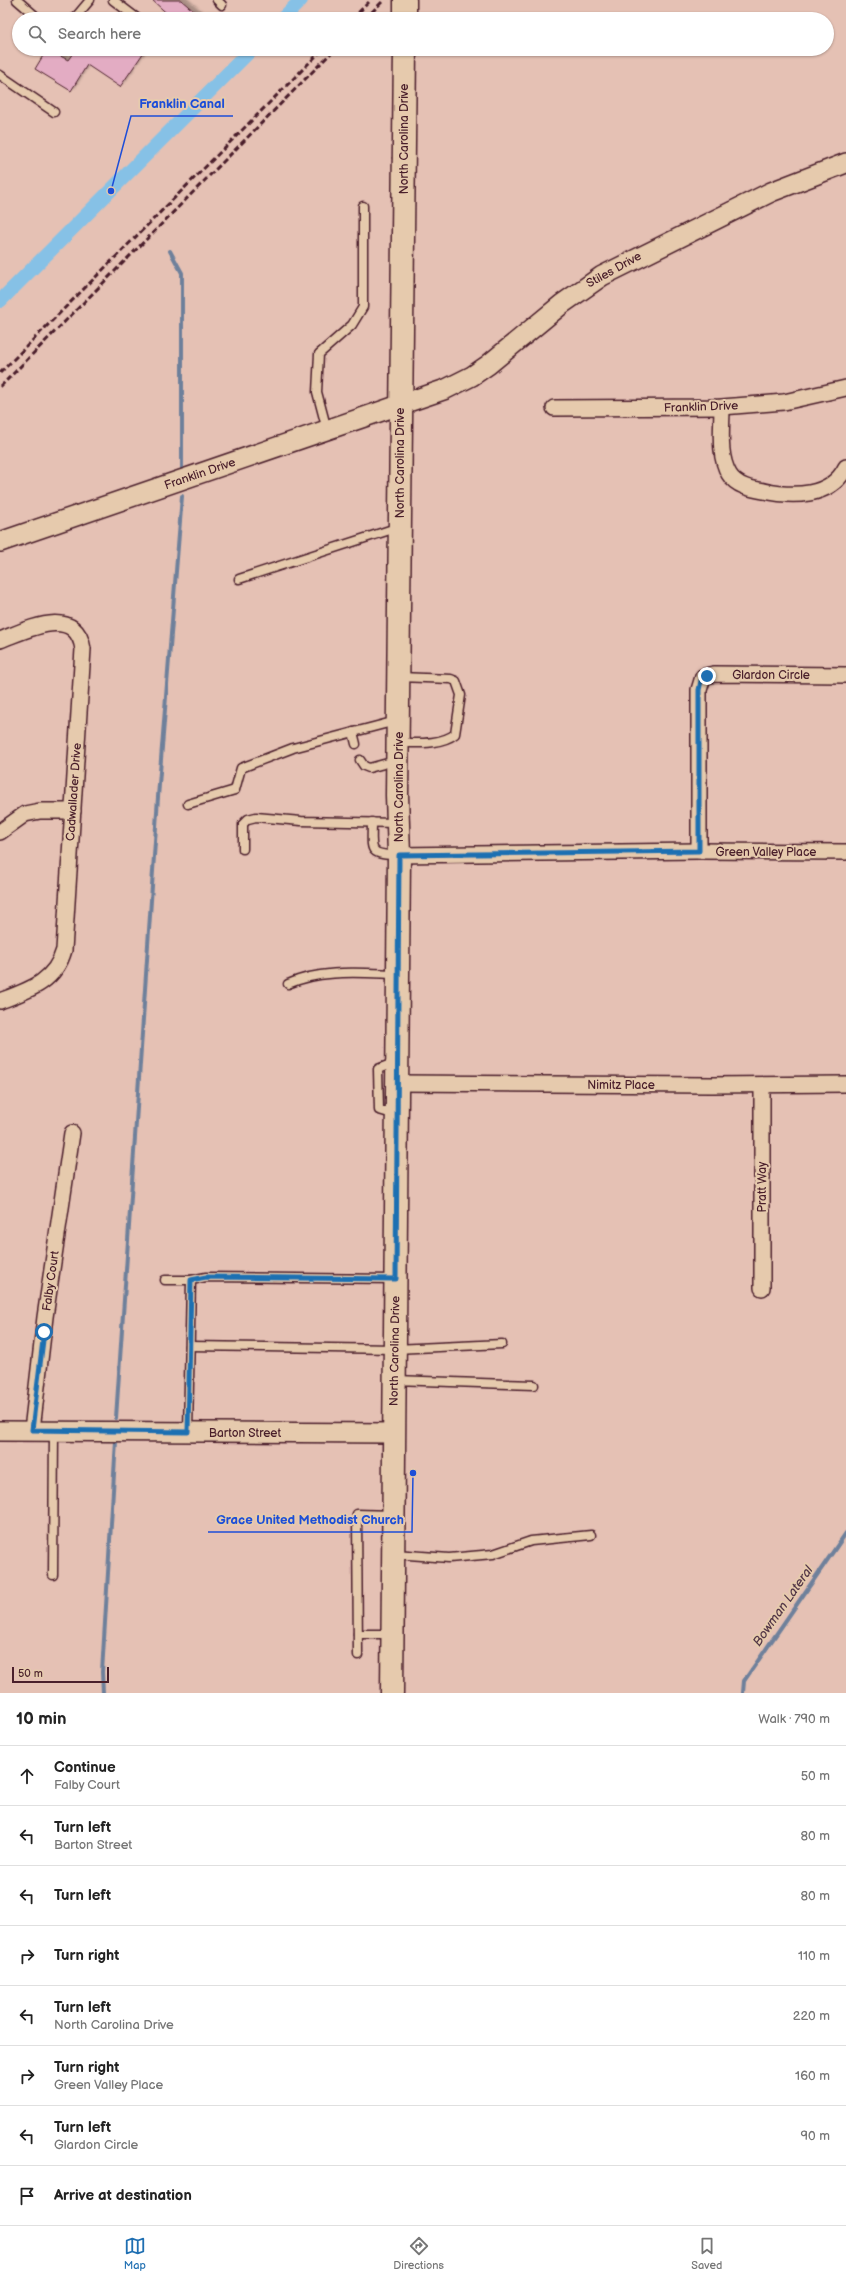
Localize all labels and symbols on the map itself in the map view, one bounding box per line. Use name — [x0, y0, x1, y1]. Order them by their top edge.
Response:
street label: North Carolina Drive — [397, 84, 412, 194]
callout: Franklin Canal — [131, 91, 233, 116]
text: Franklin Canal — [139, 96, 225, 112]
street label: Stiles Drive — [584, 249, 644, 291]
street label: Franklin Drive — [664, 398, 738, 416]
street label: North Carolina Drive — [393, 408, 408, 518]
street label: Franklin Drive — [162, 455, 238, 493]
route end — [698, 667, 716, 685]
street label: Glardon Circle — [732, 668, 810, 683]
street label: North Carolina Drive — [392, 732, 407, 842]
street label: Cadwallader Drive — [63, 742, 85, 842]
street label: Green Valley Place — [716, 845, 816, 860]
street label: Nimitz Place — [587, 1078, 655, 1093]
street label: Pratt Way — [755, 1161, 770, 1213]
street label: Falby Court — [39, 1250, 63, 1312]
street label: North Carolina Drive — [387, 1296, 403, 1406]
route start — [35, 1323, 53, 1341]
street label: Barton Street — [209, 1426, 281, 1441]
callout: Grace United Methodist Church — [208, 1507, 412, 1532]
text: Grace United Methodist Church — [216, 1512, 404, 1528]
water label: Bowman Lateral — [749, 1562, 817, 1649]
scale bar — [12, 1665, 109, 1684]

